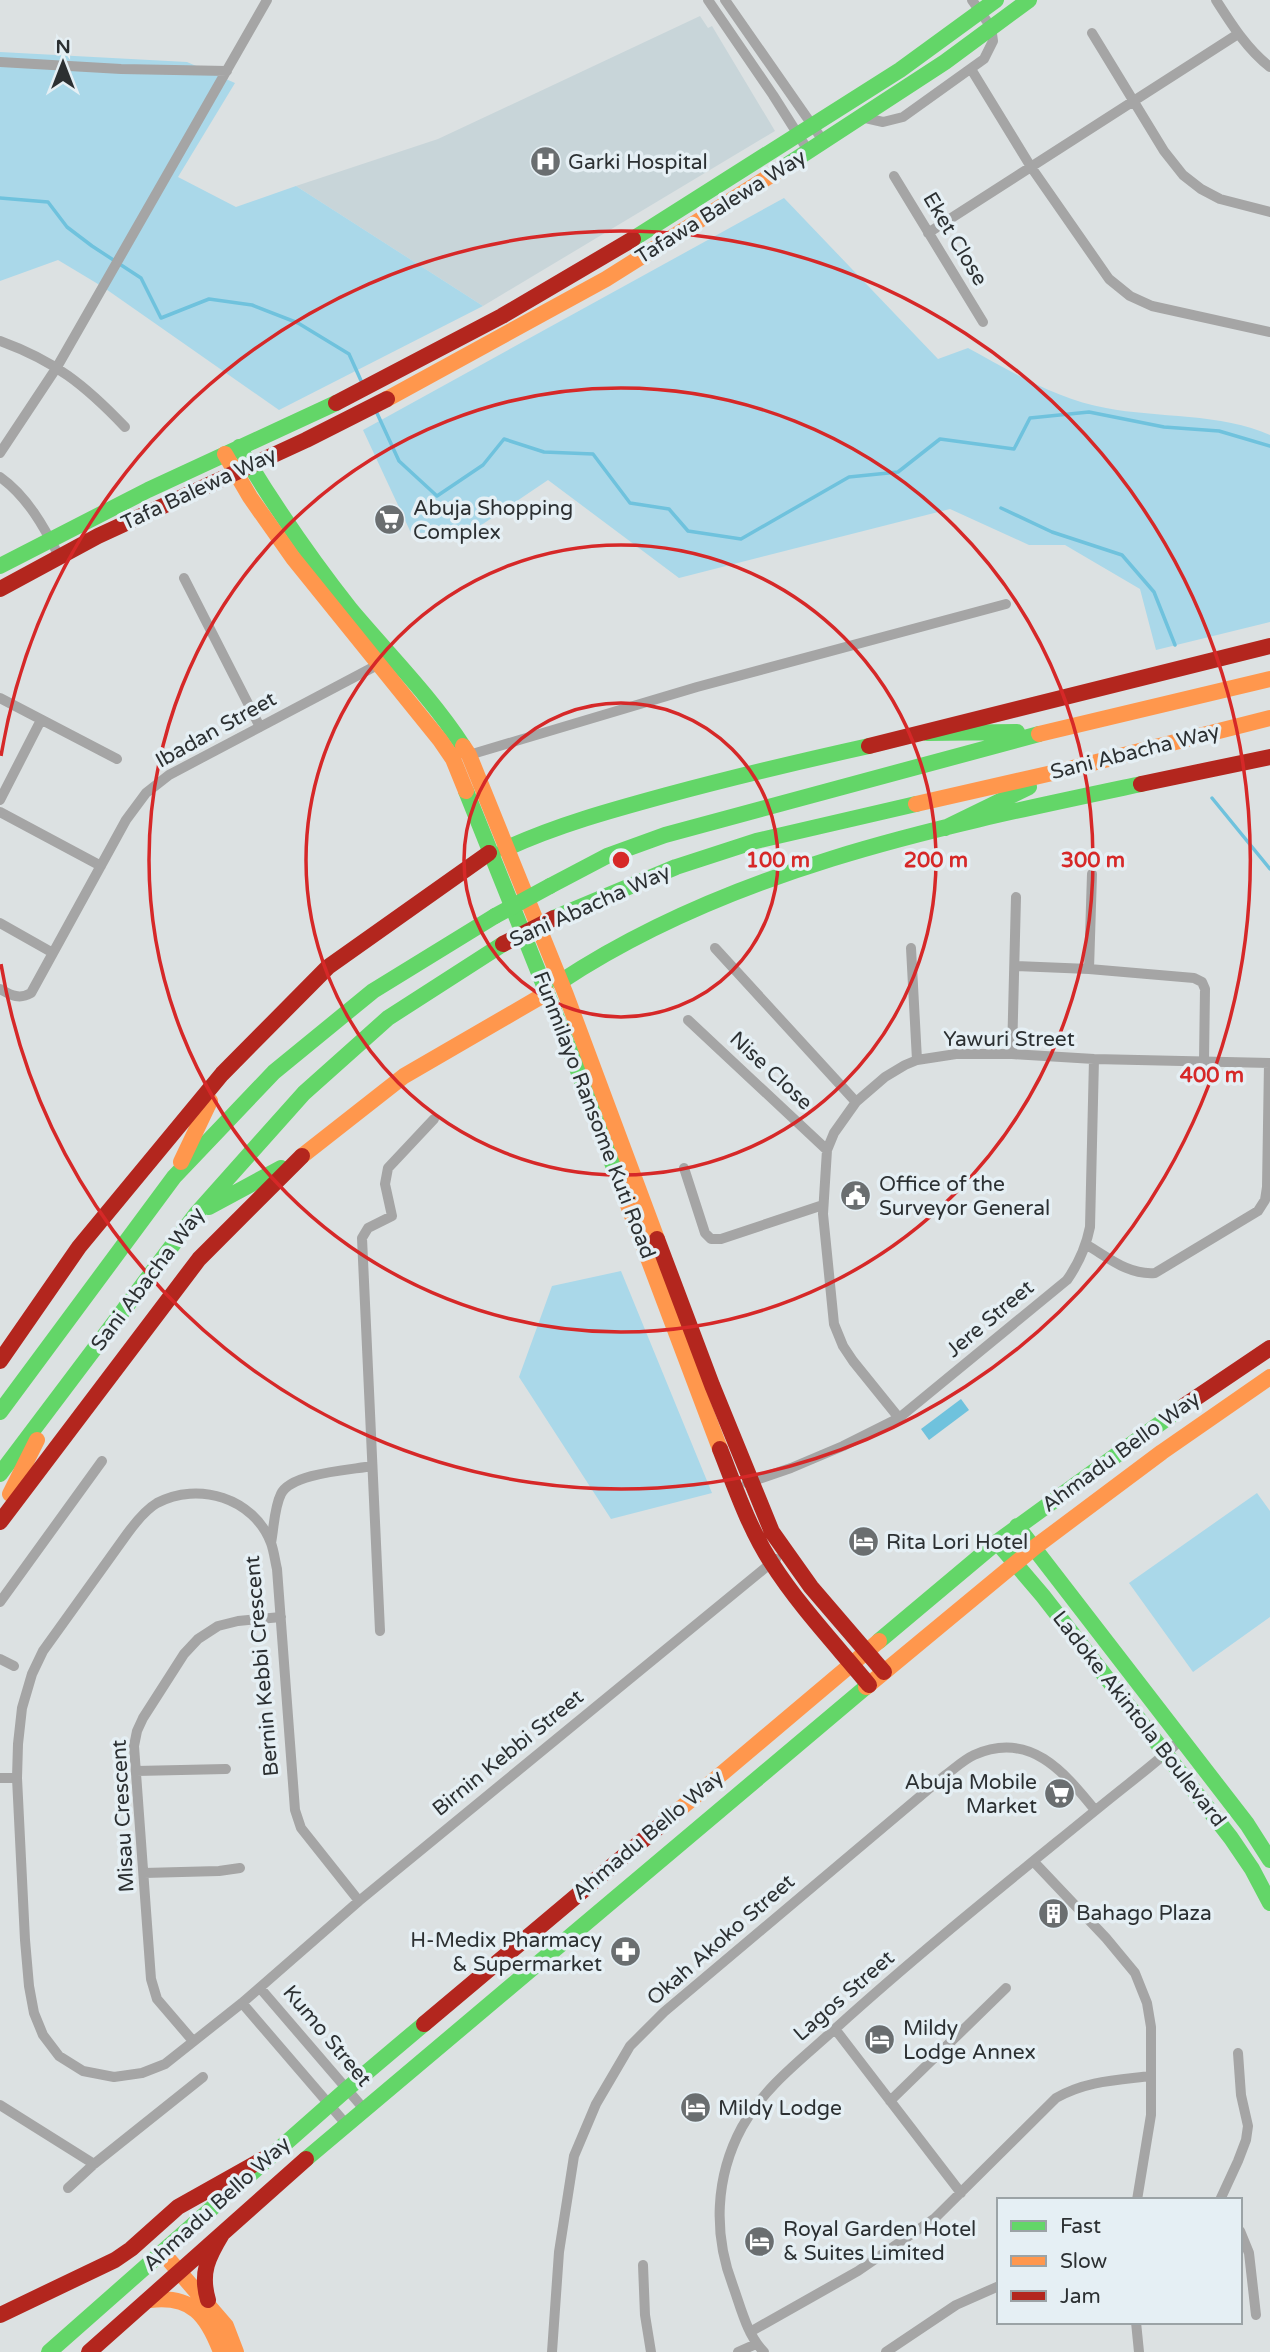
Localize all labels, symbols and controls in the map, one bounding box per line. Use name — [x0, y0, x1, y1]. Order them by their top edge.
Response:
north arrow — [28, 28, 98, 98]
text: N — [55, 36, 71, 58]
street label: Tafawa Balewa Way — [631, 144, 811, 270]
hospital icon: Garki Hospital — [528, 145, 562, 179]
place label: Garki Hospital — [568, 150, 708, 175]
street label: Eket Close — [917, 188, 993, 290]
street label: Tafa Balewa Way — [118, 442, 280, 536]
place label: Abuja Shopping Complex — [413, 496, 573, 545]
supermarket icon: Abuja Shopping Complex — [373, 503, 407, 537]
street label: Ibadan Street — [151, 687, 281, 773]
street label: Sani Abacha Way — [1048, 719, 1222, 785]
centre of rings — [609, 848, 633, 872]
text: 100 m — [746, 848, 810, 873]
text: 200 m — [904, 848, 968, 873]
text: 300 m — [1061, 848, 1125, 873]
street label: Sani Abacha Way — [506, 859, 674, 953]
street label: Funmilayo Ransome Kuti Road — [528, 968, 660, 1262]
street label: Nise Close — [724, 1026, 818, 1116]
street label: Yawuri Street — [943, 1027, 1075, 1052]
text: 400 m — [1180, 1063, 1244, 1088]
place label: Office of the Surveyor General — [879, 1172, 1050, 1221]
public building icon: Office of the Surveyor General — [839, 1179, 873, 1213]
street label: Sani Abacha Way — [86, 1202, 210, 1356]
street label: Jere Street — [941, 1275, 1039, 1363]
street label: Ahmadu Bello Way — [1037, 1386, 1205, 1518]
hotel icon: Rita Lori Hotel — [846, 1525, 880, 1559]
place label: Rita Lori Hotel — [886, 1530, 1028, 1555]
street label: Bernin Kebbi Crescent — [240, 1555, 284, 1777]
street label: Ladoke Akintola Boulevard — [1047, 1606, 1231, 1832]
street label: Birnin Kebbi Street — [427, 1684, 589, 1822]
street label: Misau Crescent — [107, 1739, 139, 1893]
street label: Ahmadu Bello Way — [567, 1765, 729, 1905]
place label: Abuja Mobile Market — [904, 1770, 1037, 1819]
supermarket icon: Abuja Mobile Market — [1043, 1777, 1077, 1811]
street label: Okah Akoko Street — [642, 1869, 800, 2011]
building icon: Bahago Plaza — [1036, 1896, 1070, 1930]
place label: Bahago Plaza — [1076, 1901, 1212, 1926]
place label: H-Medix Pharmacy & Supermarket — [410, 1928, 602, 1977]
pharmacy icon: H-Medix Pharmacy & Supermarket — [608, 1935, 642, 1969]
street label: Lagos Street — [788, 1945, 900, 2047]
street label: Kumo Street — [277, 1980, 377, 2092]
place label: Mildy Lodge Annex — [903, 2016, 1036, 2065]
hotel icon: Mildy Lodge Annex — [863, 2023, 897, 2057]
hotel icon: Mildy Lodge — [678, 2091, 712, 2125]
place label: Mildy Lodge — [718, 2096, 842, 2121]
street label: Ahmadu Bello Way — [138, 2131, 296, 2277]
legend — [997, 2198, 1242, 2324]
text: Fast — [1060, 2214, 1101, 2239]
place label: Royal Garden Hotel & Suites Limited — [783, 2217, 976, 2266]
hotel icon: Royal Garden Hotel & Suites Limited — [743, 2224, 777, 2258]
text: Slow — [1060, 2249, 1108, 2274]
text: Jam — [1060, 2284, 1101, 2309]

